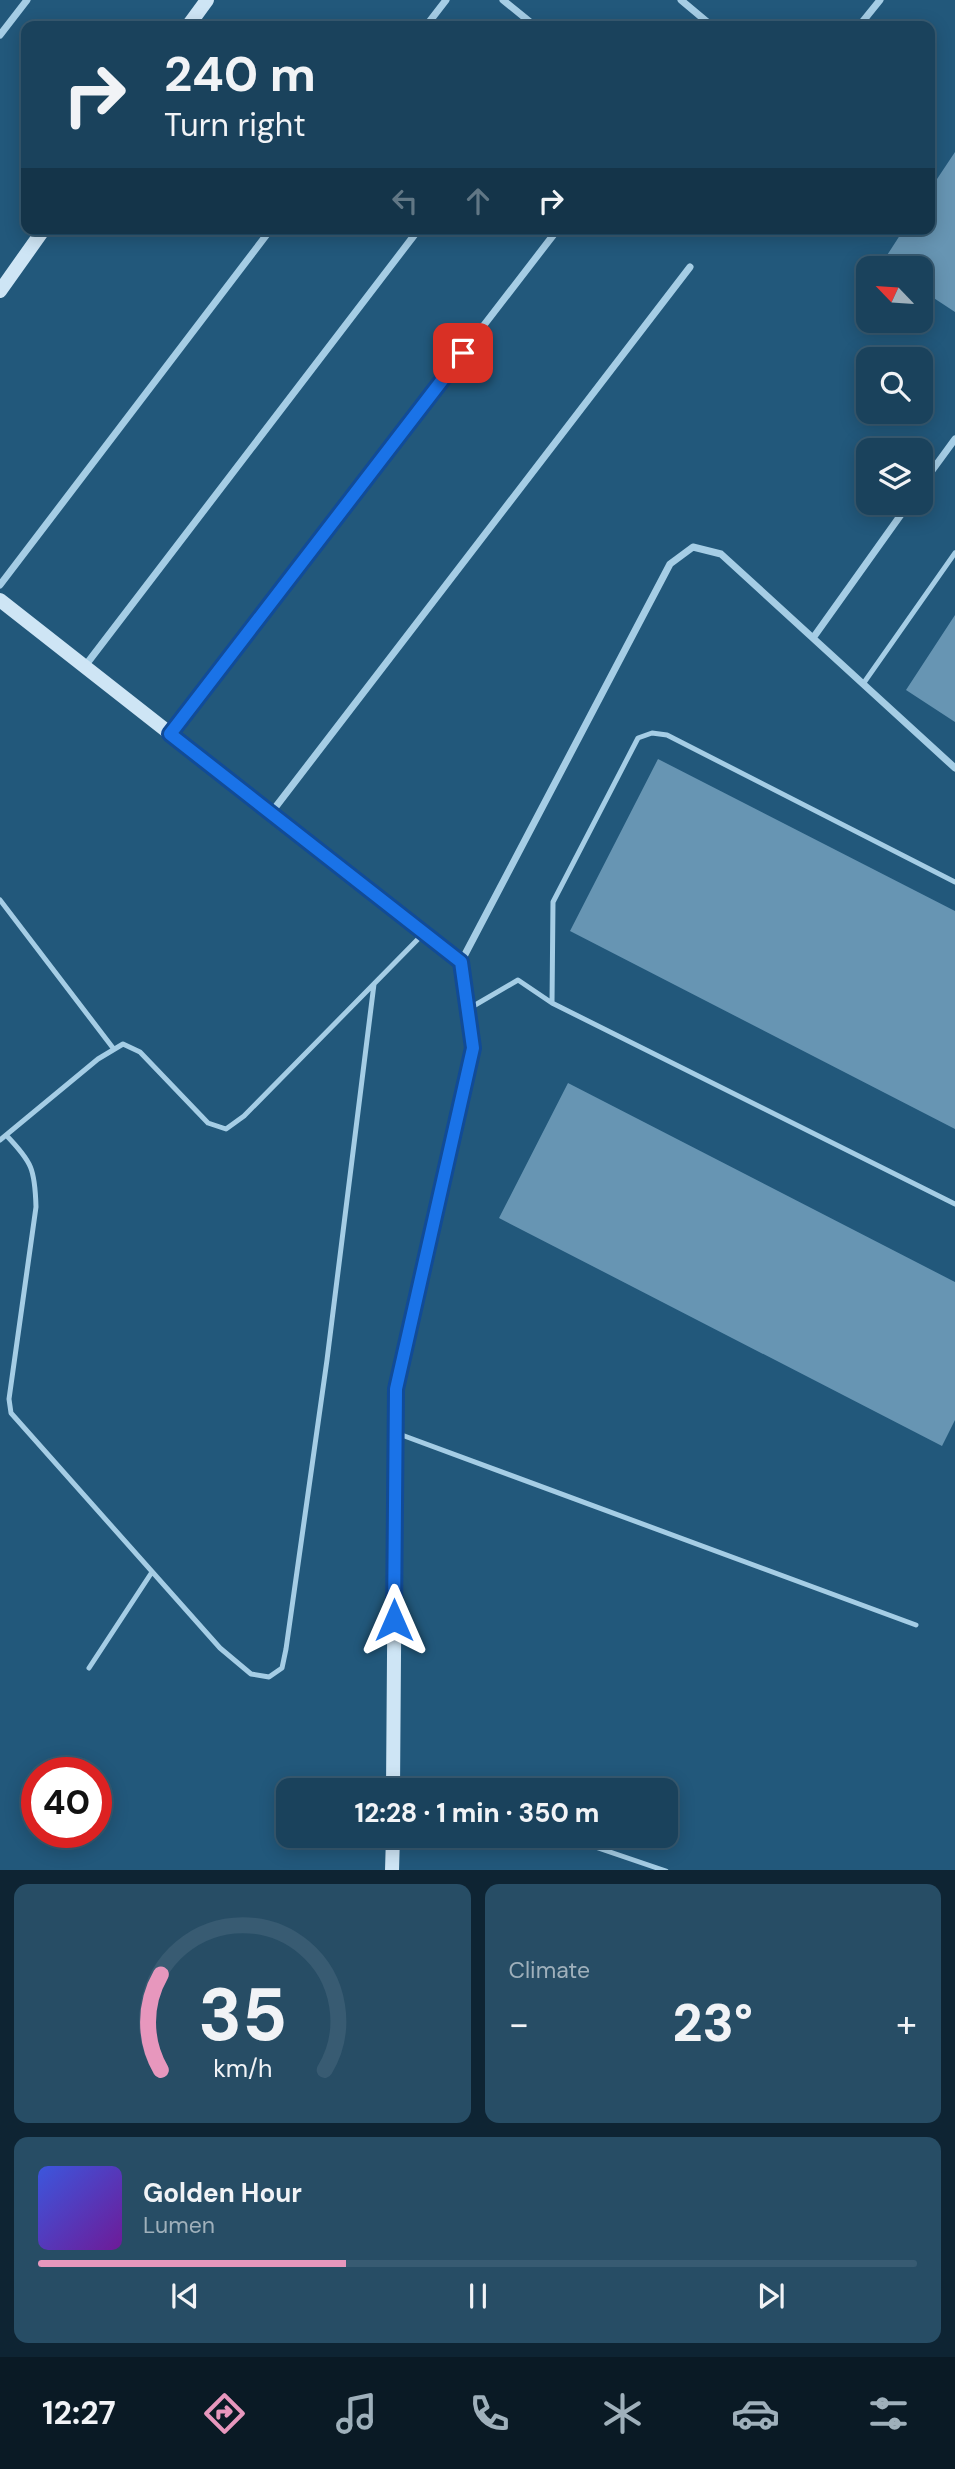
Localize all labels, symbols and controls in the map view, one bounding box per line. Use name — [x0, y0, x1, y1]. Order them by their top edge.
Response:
text: 240 m — [164, 42, 316, 106]
icon: right — [49, 49, 140, 140]
text: Turn right — [164, 104, 306, 146]
icon: left — [386, 182, 424, 220]
icon: ahead — [459, 182, 497, 220]
icon: right — [532, 182, 570, 220]
north arrow — [856, 256, 933, 332]
map controls — [856, 256, 933, 515]
pin — [433, 323, 493, 383]
icon: arrive — [444, 334, 482, 372]
button: search — [856, 347, 933, 424]
button: layers — [856, 438, 933, 515]
position arrow — [357, 1583, 431, 1657]
speed limit sign: 40 — [21, 1757, 112, 1848]
text: 12:28 · 1 min · 350 m — [355, 1796, 599, 1830]
text: Climate — [509, 1955, 590, 1985]
text: 35 — [198, 1968, 287, 2063]
text: 23° — [673, 1989, 753, 2057]
text: − — [509, 1999, 529, 2049]
text: + — [896, 1999, 917, 2049]
text: km/h — [213, 2051, 272, 2084]
text: Golden Hour — [143, 2176, 302, 2210]
text: Lumen — [143, 2210, 215, 2240]
icon: previous — [166, 2277, 204, 2315]
icon: pause — [459, 2277, 497, 2315]
icon: next — [752, 2277, 790, 2315]
icon: directions — [200, 2389, 249, 2438]
icon: music — [332, 2389, 381, 2438]
icon: phone — [465, 2389, 514, 2438]
icon: climate — [598, 2389, 647, 2438]
icon: car — [731, 2389, 780, 2438]
icon: filters — [864, 2389, 913, 2438]
text: 12:27 — [42, 2392, 116, 2434]

